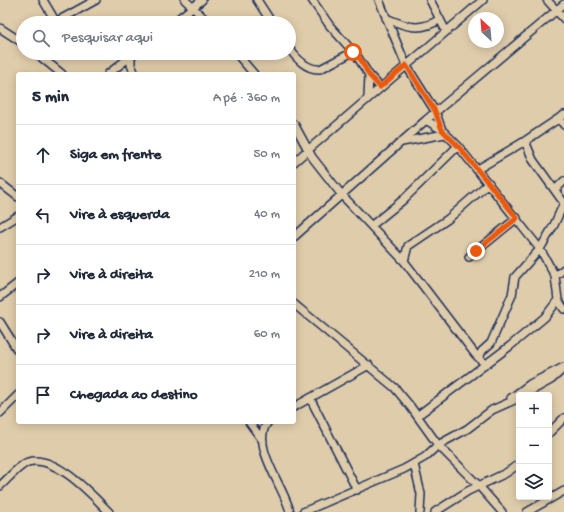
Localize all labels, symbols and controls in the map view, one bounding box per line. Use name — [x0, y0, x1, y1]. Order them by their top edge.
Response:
north arrow — [468, 12, 504, 48]
search box — [16, 16, 296, 60]
icon: search — [30, 27, 52, 49]
text: Pesquisar aqui — [62, 29, 153, 47]
route start — [344, 43, 362, 61]
text: 5 min — [32, 88, 69, 108]
text: A pé · 360 m — [213, 91, 280, 106]
icon: ahead — [32, 144, 54, 166]
text: Siga em frente — [70, 146, 161, 164]
text: 50 m — [253, 147, 280, 162]
icon: left — [32, 204, 54, 226]
text: Vire à esquerda — [70, 206, 170, 224]
text: 40 m — [254, 207, 280, 222]
route end — [467, 242, 485, 260]
icon: right — [32, 264, 54, 286]
text: Vire à direita — [70, 266, 153, 284]
text: 210 m — [249, 267, 280, 282]
icon: right — [32, 324, 54, 346]
text: Vire à direita — [70, 326, 153, 344]
text: 60 m — [254, 327, 280, 342]
icon: arrive — [32, 384, 54, 406]
text: Chegada ao destino — [70, 386, 197, 404]
map controls — [516, 392, 552, 500]
button: + — [516, 392, 552, 428]
button: − — [516, 428, 552, 464]
button: layers — [516, 464, 552, 500]

